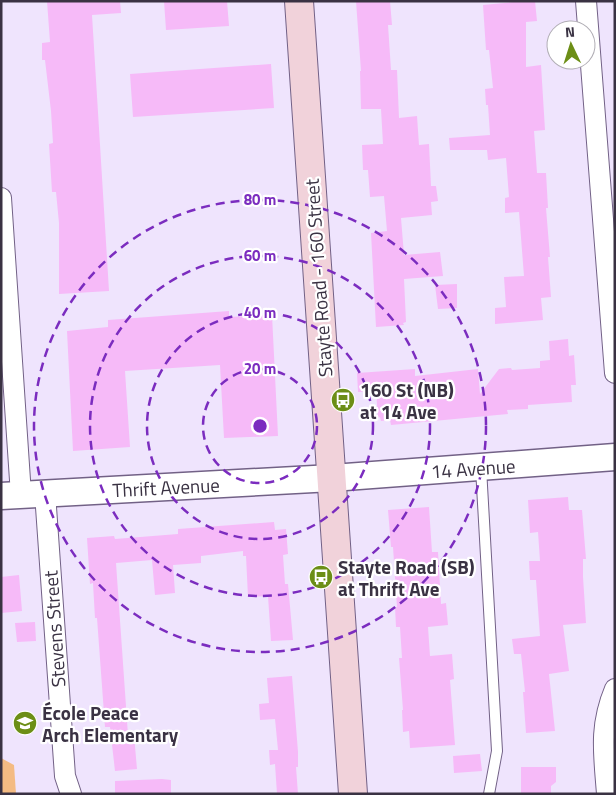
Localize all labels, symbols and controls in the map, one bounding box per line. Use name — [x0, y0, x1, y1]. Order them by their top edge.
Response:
north arrow — [546, 20, 596, 70]
text: N — [564, 21, 576, 42]
street label: Stayte Road - 160 Street — [297, 178, 339, 378]
text: 80 m — [244, 188, 276, 211]
text: 60 m — [244, 244, 276, 267]
text: 40 m — [244, 301, 276, 324]
text: 20 m — [244, 357, 276, 380]
place label: 160 St (NB) at 14 Ave — [360, 375, 454, 426]
bus stop icon: 160 St (NB) at 14 Ave — [330, 387, 356, 413]
centre of rings — [251, 417, 269, 435]
street label: 14 Avenue — [430, 451, 516, 485]
street label: Thrift Avenue — [112, 470, 220, 504]
place label: Stayte Road (SB) at Thrift Ave — [338, 552, 475, 603]
bus stop icon: Stayte Road (SB) at Thrift Ave — [308, 564, 334, 590]
street label: Stevens Street — [35, 569, 73, 688]
place label: École Peace Arch Elementary — [42, 698, 179, 749]
school or university icon: École Peace Arch Elementary — [12, 710, 38, 736]

